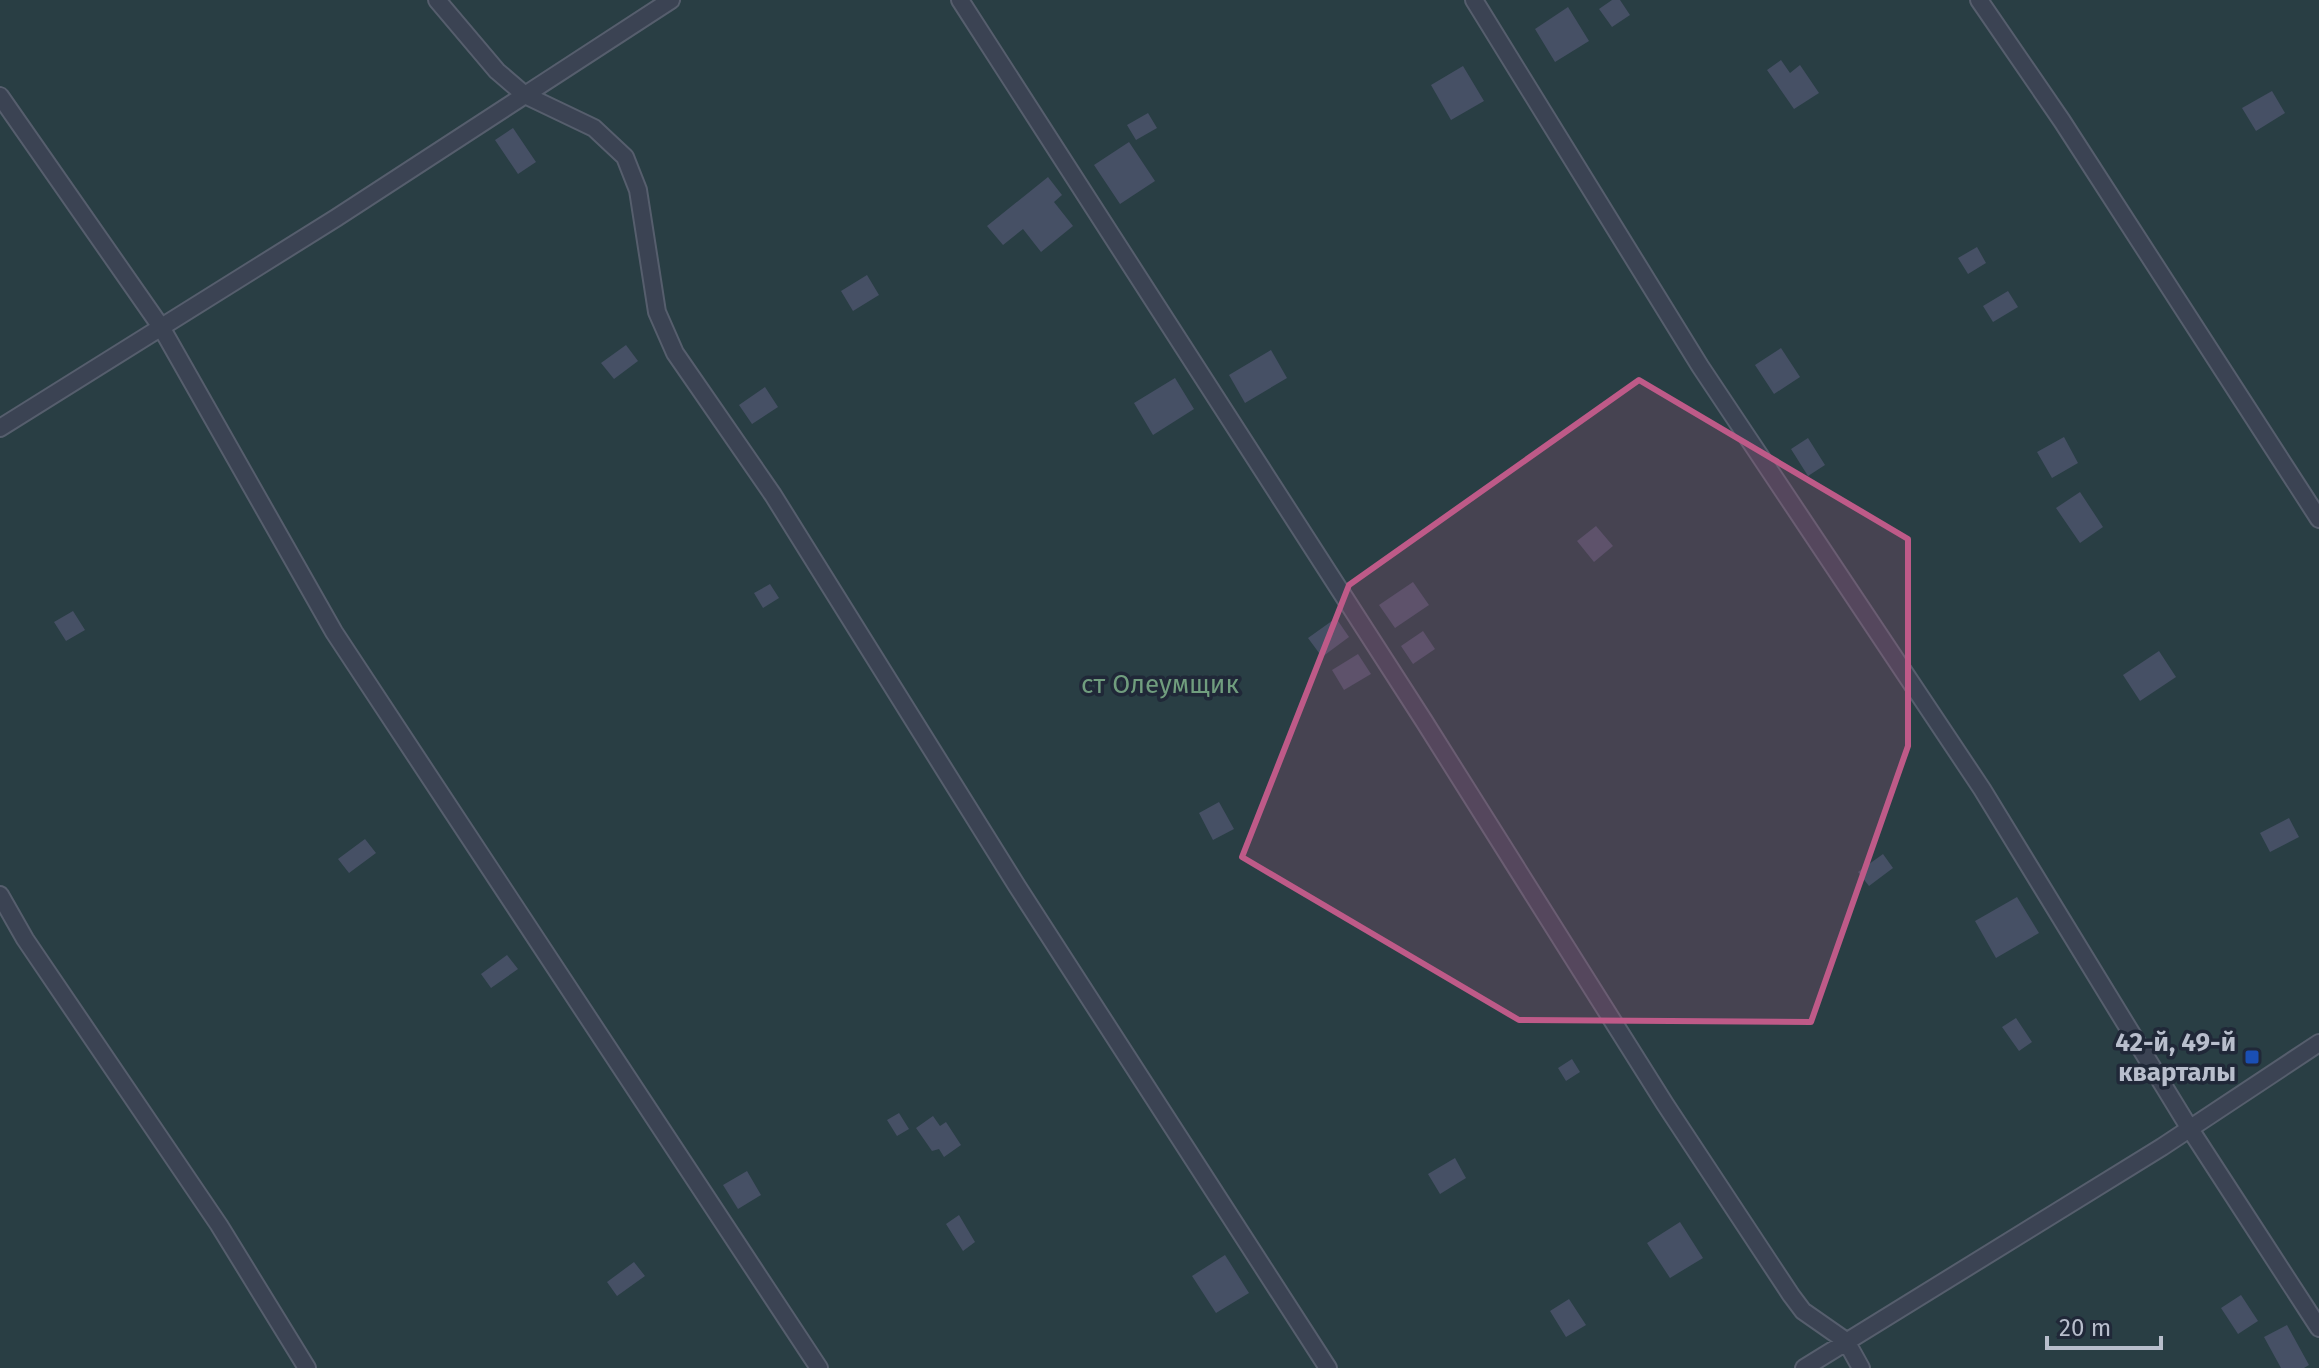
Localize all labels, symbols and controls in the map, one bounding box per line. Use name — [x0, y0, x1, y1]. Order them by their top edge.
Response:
park label: ст Олеумщик — [1081, 669, 1239, 700]
place label: 42-й, 49-й кварталы — [2115, 1027, 2236, 1088]
marker: 42-й, 49-й кварталы — [2243, 1048, 2261, 1066]
scale bar — [2047, 1300, 2161, 1350]
text: 20 m — [2059, 1314, 2111, 1342]

